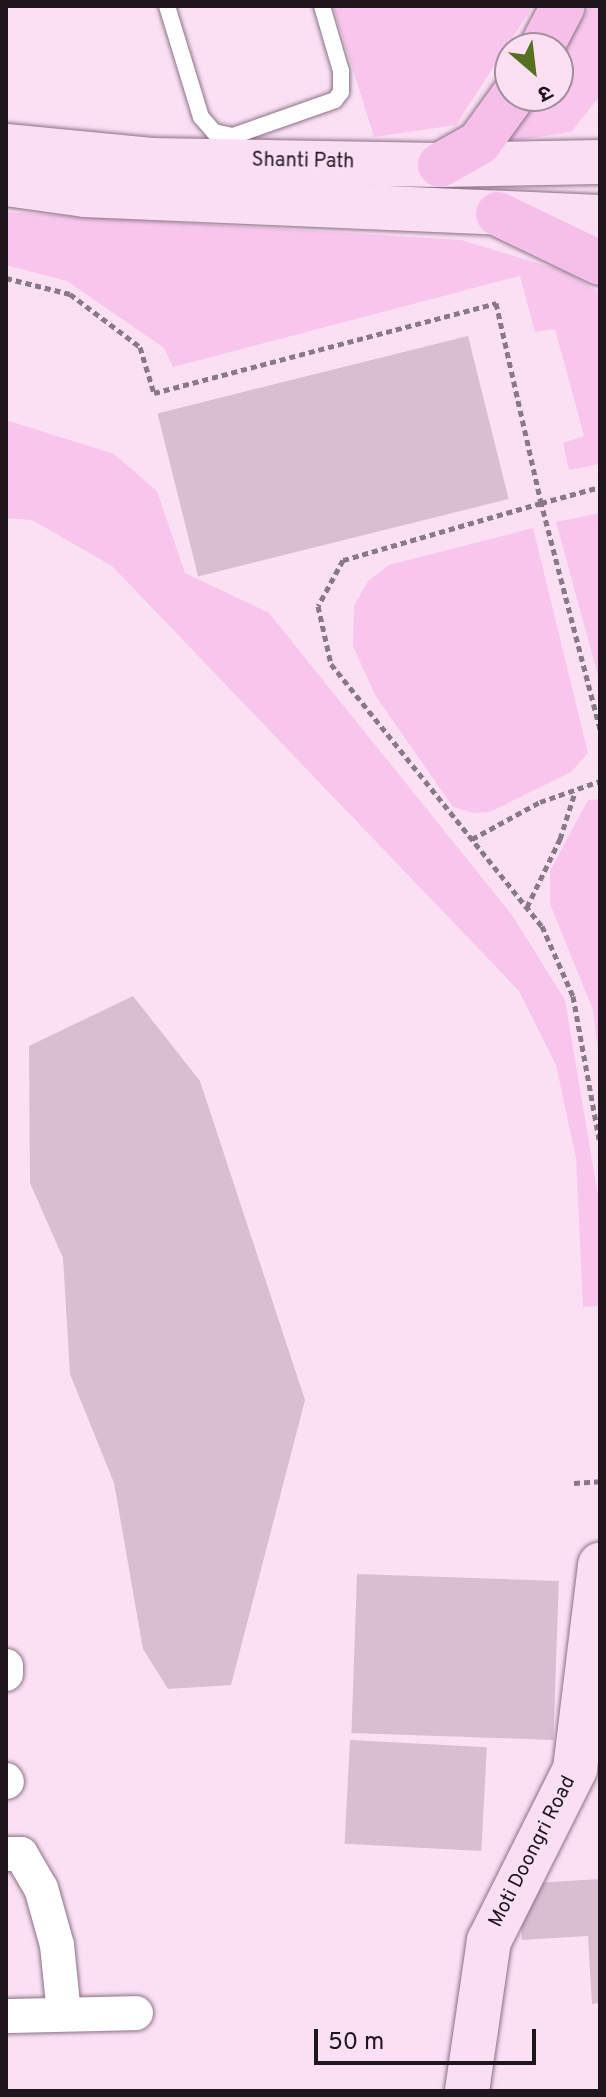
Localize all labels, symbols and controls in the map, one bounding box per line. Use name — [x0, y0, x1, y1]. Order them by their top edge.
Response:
north arrow — [494, 32, 574, 112]
text: उ — [533, 77, 557, 107]
street label: Shanti Path — [251, 149, 355, 175]
street label: Moti Doongri Road — [484, 1772, 582, 1932]
scale bar — [318, 2013, 540, 2063]
text: 50 m — [328, 2028, 384, 2058]

